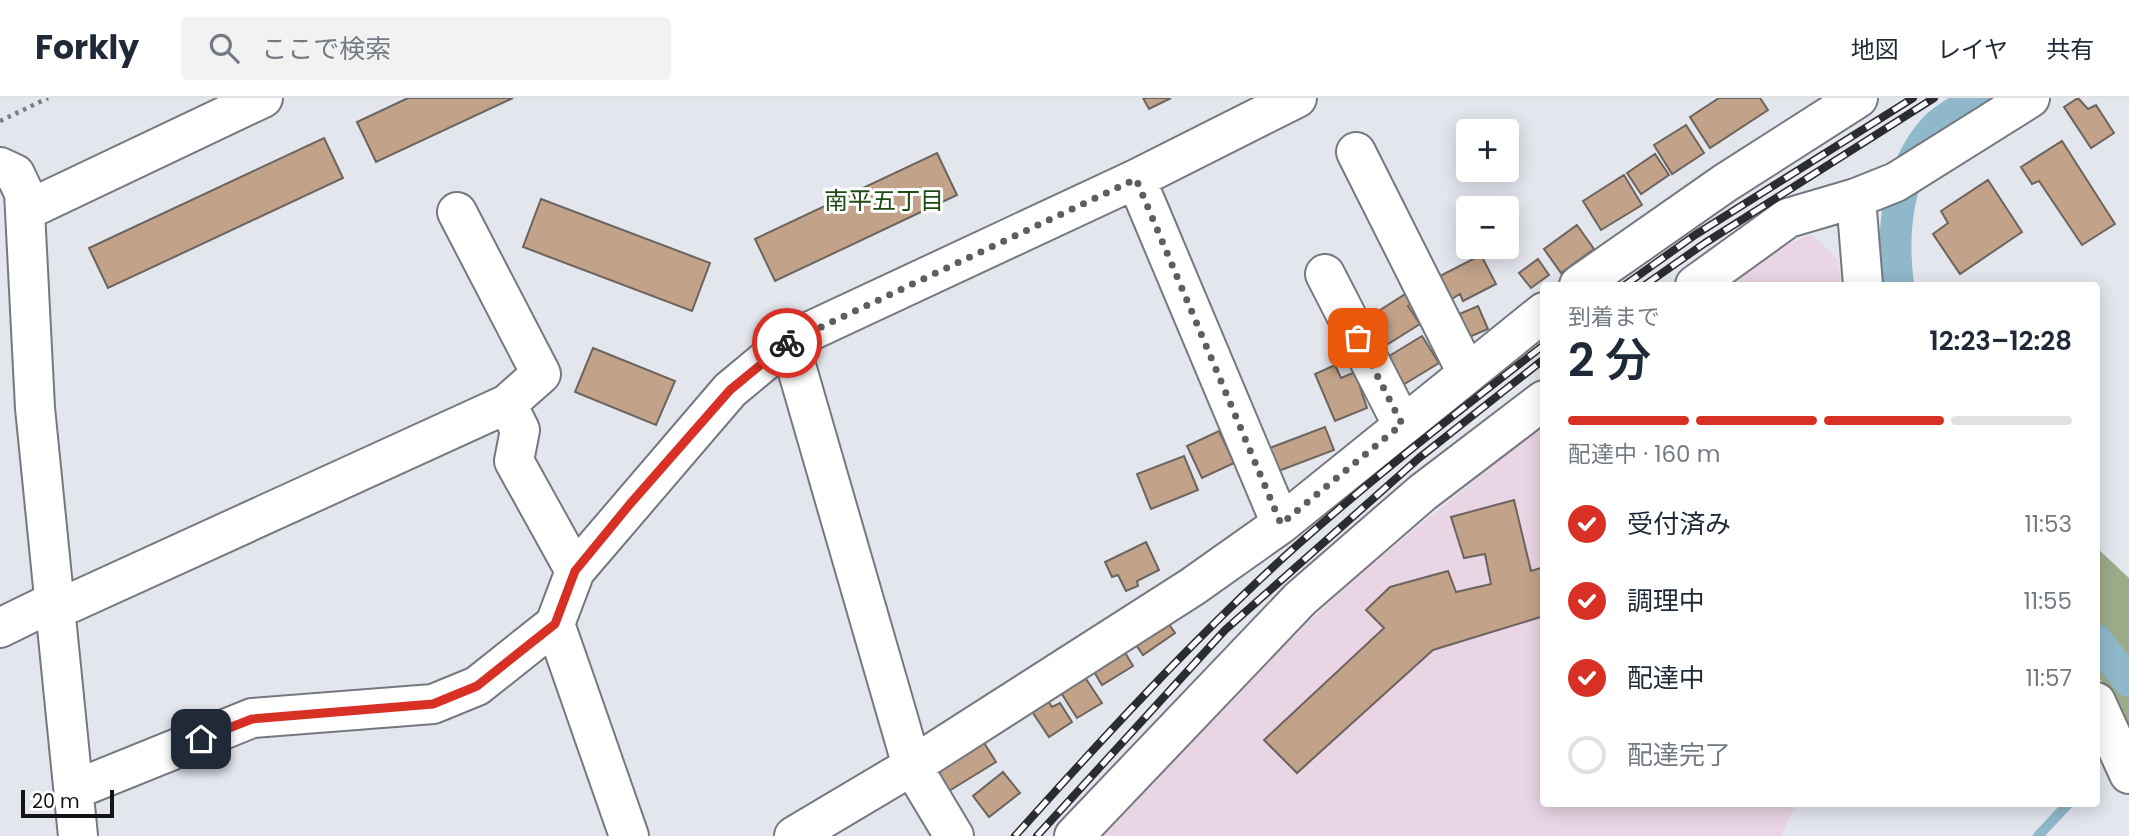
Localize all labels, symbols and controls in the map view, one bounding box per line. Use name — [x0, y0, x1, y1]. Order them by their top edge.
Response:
search box — [181, 17, 671, 80]
text: Forkly — [35, 24, 139, 71]
icon: search — [205, 29, 243, 67]
text: ここで検索 — [261, 31, 391, 67]
text: 地図 — [1851, 33, 1899, 66]
text: レイヤ — [1937, 33, 2008, 66]
text: 共有 — [2046, 33, 2094, 66]
map controls — [1456, 119, 1519, 259]
button: + — [1456, 119, 1519, 182]
district label: 南平五丁目 — [824, 184, 944, 217]
button: − — [1456, 196, 1519, 259]
text: 到着まで — [1568, 301, 1660, 333]
courier — [752, 308, 822, 378]
pin — [1328, 308, 1388, 368]
icon: bag — [1339, 319, 1377, 357]
text: 12:23–12:28 — [1929, 323, 2072, 359]
icon: bike — [768, 324, 806, 362]
text: 2 分 — [1568, 328, 1651, 392]
text: 配達中 · 160 m — [1568, 438, 1720, 470]
icon: check — [1568, 505, 1606, 543]
text: 受付済み — [1627, 506, 1731, 542]
text: 11:53 — [2024, 508, 2072, 540]
icon: check — [1568, 582, 1606, 620]
text: 調理中 — [1627, 583, 1705, 619]
text: 11:55 — [2023, 585, 2072, 617]
icon: check — [1568, 659, 1606, 697]
text: 配達中 — [1627, 660, 1705, 696]
text: 11:57 — [2025, 662, 2072, 694]
pin — [171, 709, 231, 769]
icon: home — [182, 720, 220, 758]
text: 配達完了 — [1627, 737, 1731, 773]
scale bar — [21, 787, 114, 819]
text: 20 m — [32, 788, 80, 815]

